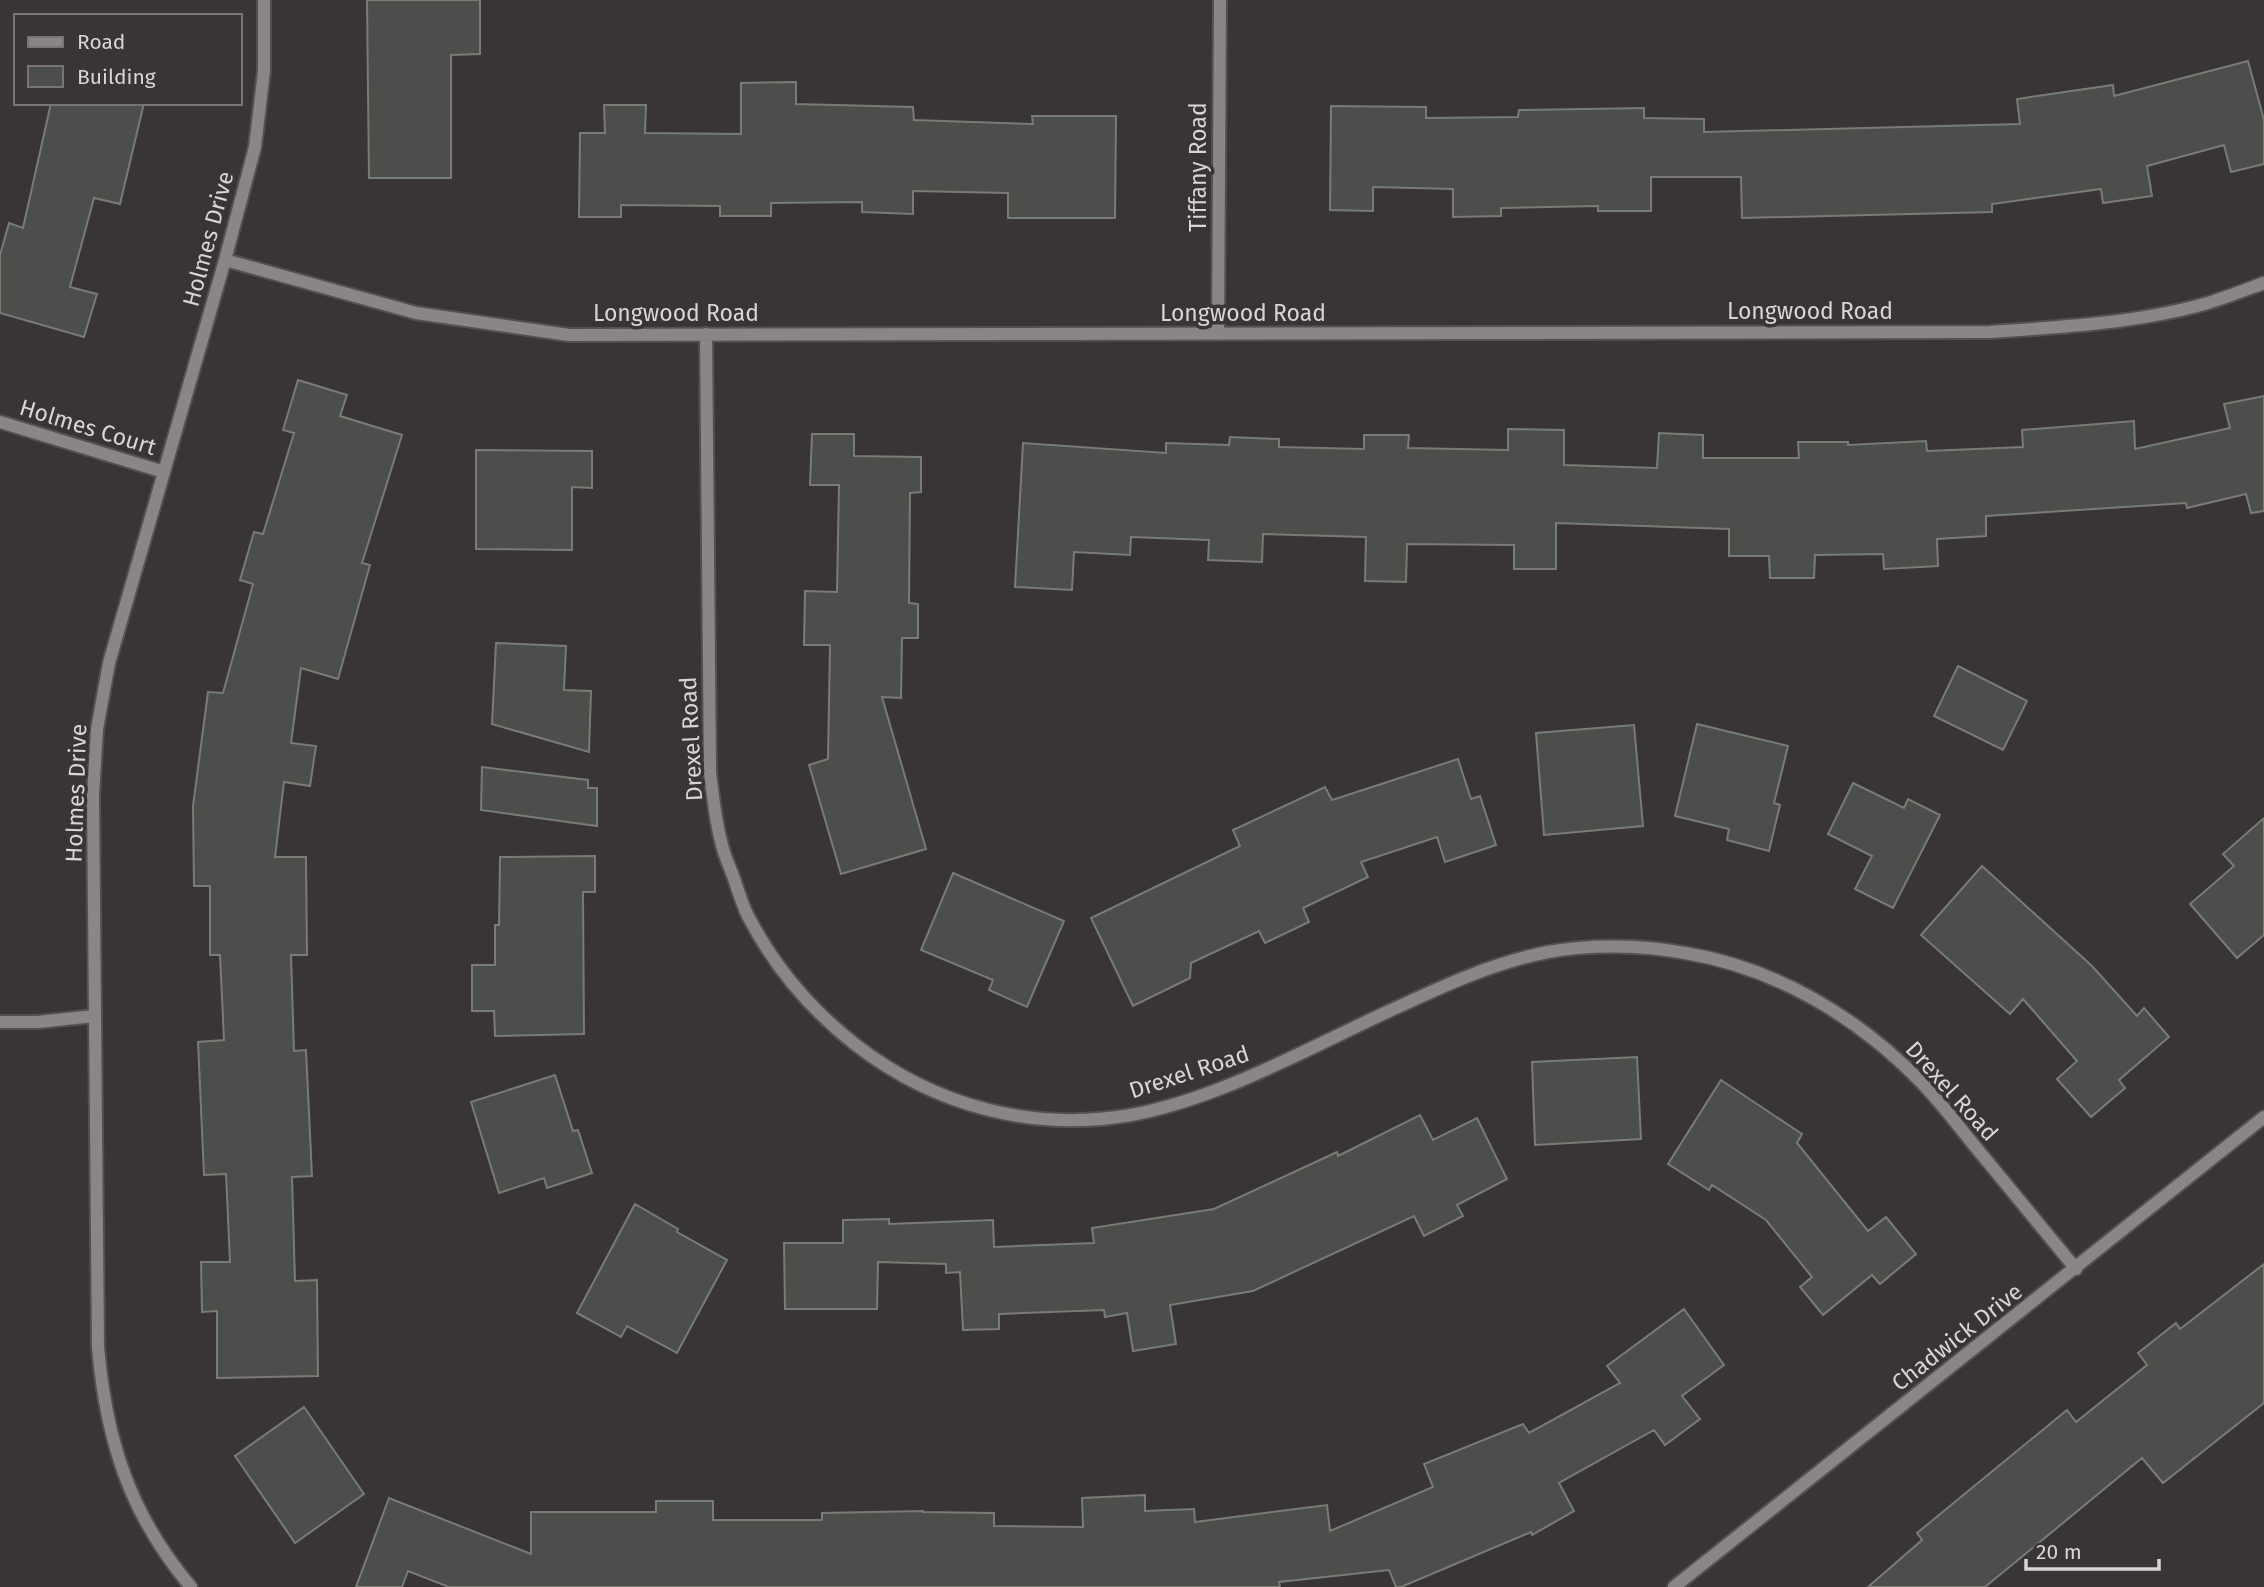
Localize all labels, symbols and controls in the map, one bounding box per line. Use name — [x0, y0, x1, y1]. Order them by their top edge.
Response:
legend — [14, 14, 242, 105]
text: Road — [77, 29, 125, 55]
text: Building — [77, 64, 156, 90]
street label: Tiffany Road — [1184, 102, 1212, 232]
street label: Holmes Drive — [177, 168, 239, 310]
street label: Longwood Road — [1727, 297, 1893, 325]
street label: Longwood Road — [593, 299, 759, 327]
street label: Longwood Road — [1160, 299, 1326, 327]
street label: Holmes Court — [16, 393, 160, 461]
street label: Drexel Road — [674, 676, 708, 802]
street label: Holmes Drive — [60, 723, 92, 863]
street label: Drexel Road — [1900, 1035, 2004, 1147]
street label: Drexel Road — [1125, 1039, 1253, 1105]
street label: Chadwick Drive — [1886, 1277, 2028, 1397]
scale bar — [2026, 1528, 2159, 1572]
text: 20 m — [2036, 1539, 2082, 1565]

